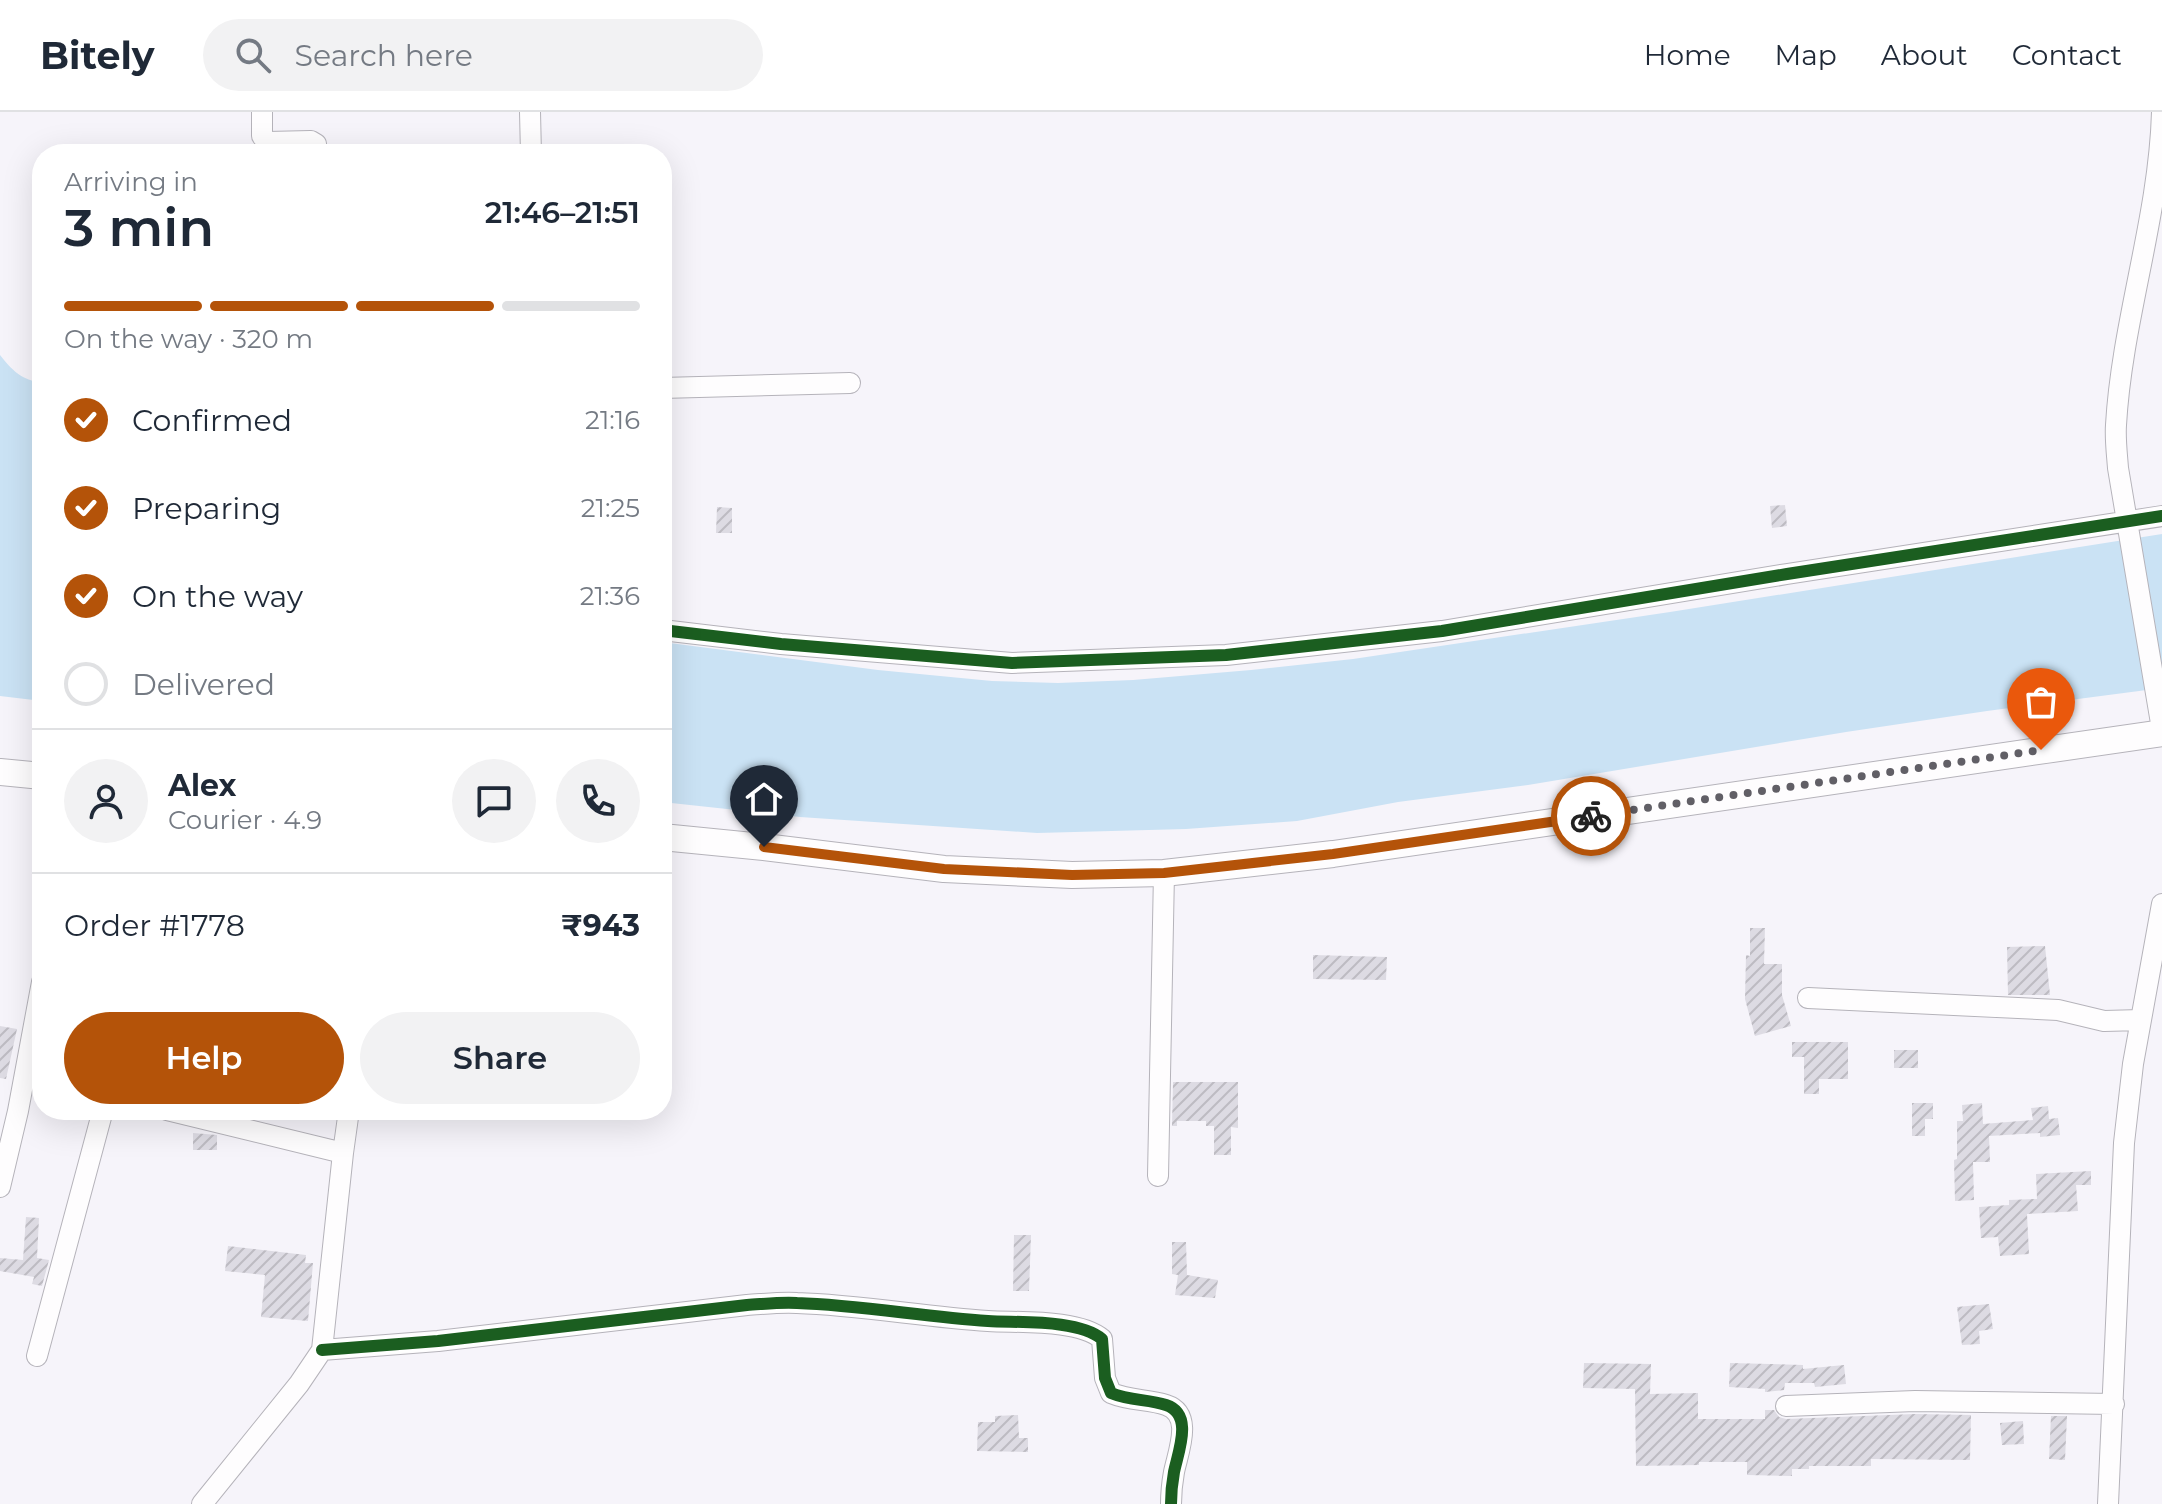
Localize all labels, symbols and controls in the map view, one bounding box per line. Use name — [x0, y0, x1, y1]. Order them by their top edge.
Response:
search box — [203, 19, 763, 91]
text: Bitely — [40, 32, 155, 79]
icon: search — [231, 33, 275, 77]
text: Search here — [295, 37, 473, 74]
text: Home — [1644, 38, 1731, 72]
text: Map — [1775, 38, 1837, 72]
text: About — [1881, 38, 1968, 72]
text: Contact — [2012, 38, 2122, 72]
text: Arriving in — [64, 166, 198, 198]
text: 21:46–21:51 — [485, 194, 640, 231]
text: 3 min — [64, 196, 214, 259]
text: On the way · 320 m — [64, 323, 313, 355]
icon: check — [64, 398, 108, 442]
text: Confirmed — [132, 402, 292, 439]
text: 21:16 — [585, 404, 640, 436]
icon: check — [64, 486, 108, 530]
text: Preparing — [132, 490, 281, 527]
text: 21:25 — [581, 492, 640, 524]
icon: check — [64, 574, 108, 618]
text: On the way — [132, 578, 303, 615]
text: 21:36 — [580, 580, 640, 612]
text: Delivered — [132, 666, 275, 703]
pin — [2007, 668, 2075, 750]
icon: bag — [2019, 680, 2063, 724]
button: person — [64, 759, 148, 843]
button: chat — [452, 759, 536, 843]
button: phone — [556, 759, 640, 843]
pin — [730, 765, 798, 847]
text: Alex — [168, 767, 236, 804]
courier — [1551, 776, 1631, 856]
icon: home — [742, 777, 786, 821]
icon: bike — [1569, 794, 1613, 838]
text: Courier · 4.9 — [168, 804, 322, 836]
text: Order #1778 — [64, 907, 245, 944]
text: ₹943 — [561, 907, 640, 944]
button: Help — [64, 1012, 344, 1104]
button: Share — [360, 1012, 640, 1104]

